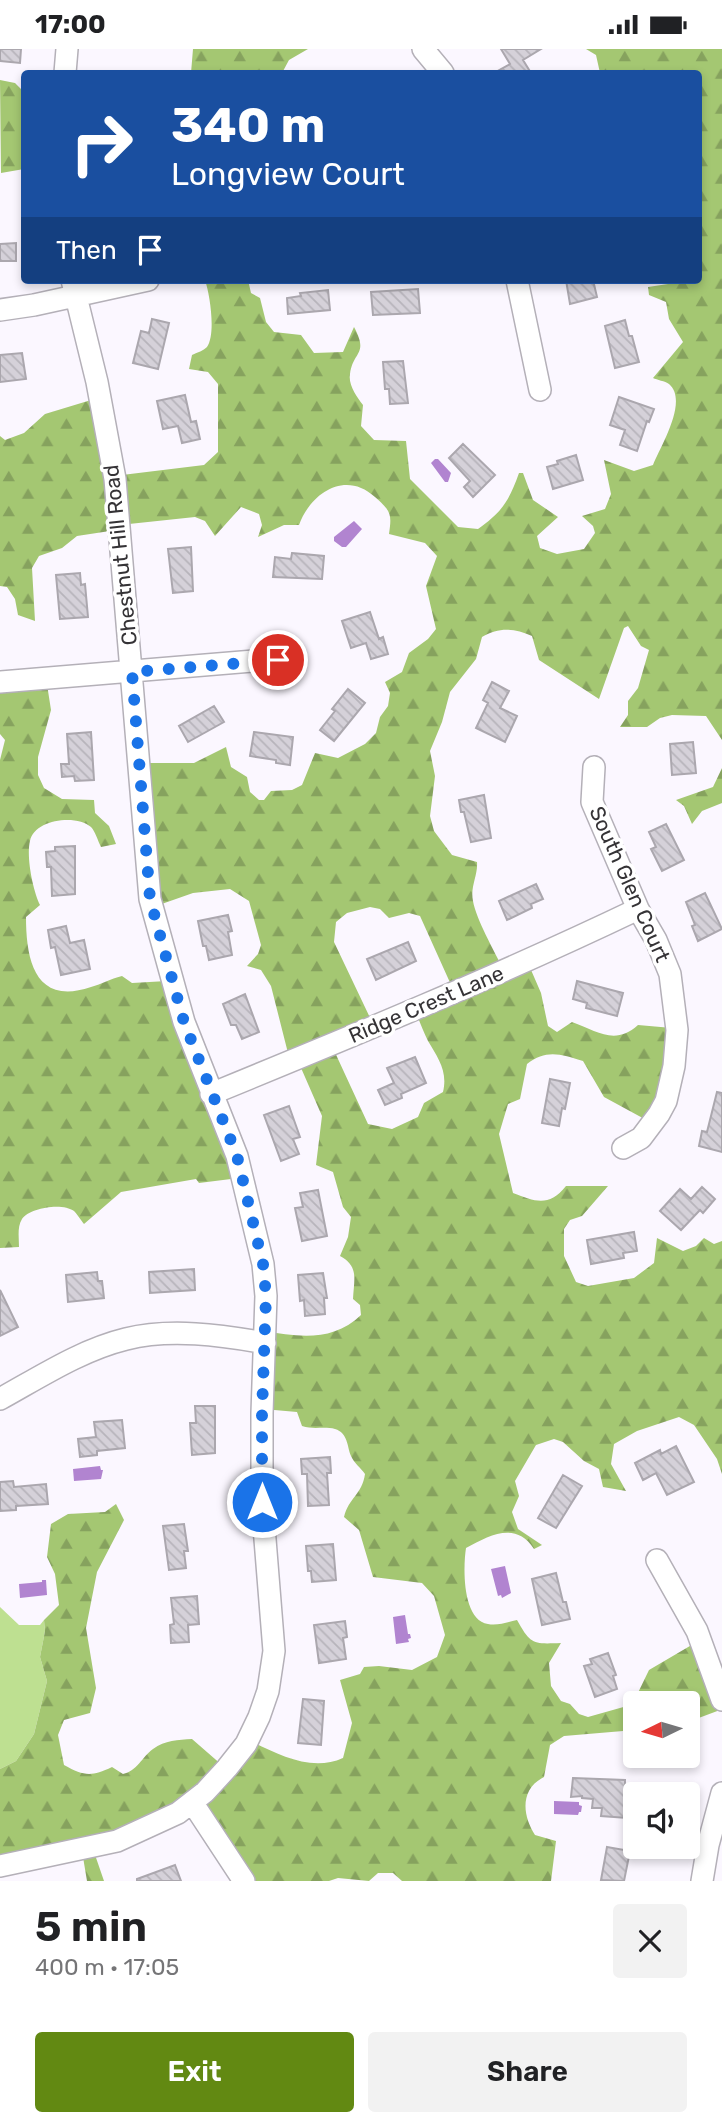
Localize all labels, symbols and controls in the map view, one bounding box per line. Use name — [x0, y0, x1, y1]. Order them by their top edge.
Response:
text: 17:00 — [35, 9, 106, 40]
text: 340 m — [171, 96, 325, 154]
icon: right — [56, 98, 147, 189]
text: Longview Court — [171, 155, 405, 193]
icon: arrive — [131, 231, 169, 269]
text: Then — [56, 235, 117, 266]
street label: Chestnut Hill Road — [98, 464, 142, 646]
pin — [248, 630, 308, 690]
icon: arrive — [259, 641, 297, 679]
street label: South Glen Court — [584, 802, 676, 966]
street label: Ridge Crest Lane — [345, 960, 507, 1048]
position arrow — [225, 1465, 299, 1539]
north arrow — [623, 1691, 700, 1767]
map controls — [623, 1691, 700, 1859]
button: sound — [623, 1782, 700, 1859]
text: 5 min — [35, 1902, 147, 1952]
button: close — [613, 1904, 687, 1978]
text: 400 m · 17:05 — [35, 1953, 179, 1981]
button: Exit — [35, 2032, 354, 2112]
button: Share — [368, 2032, 687, 2112]

